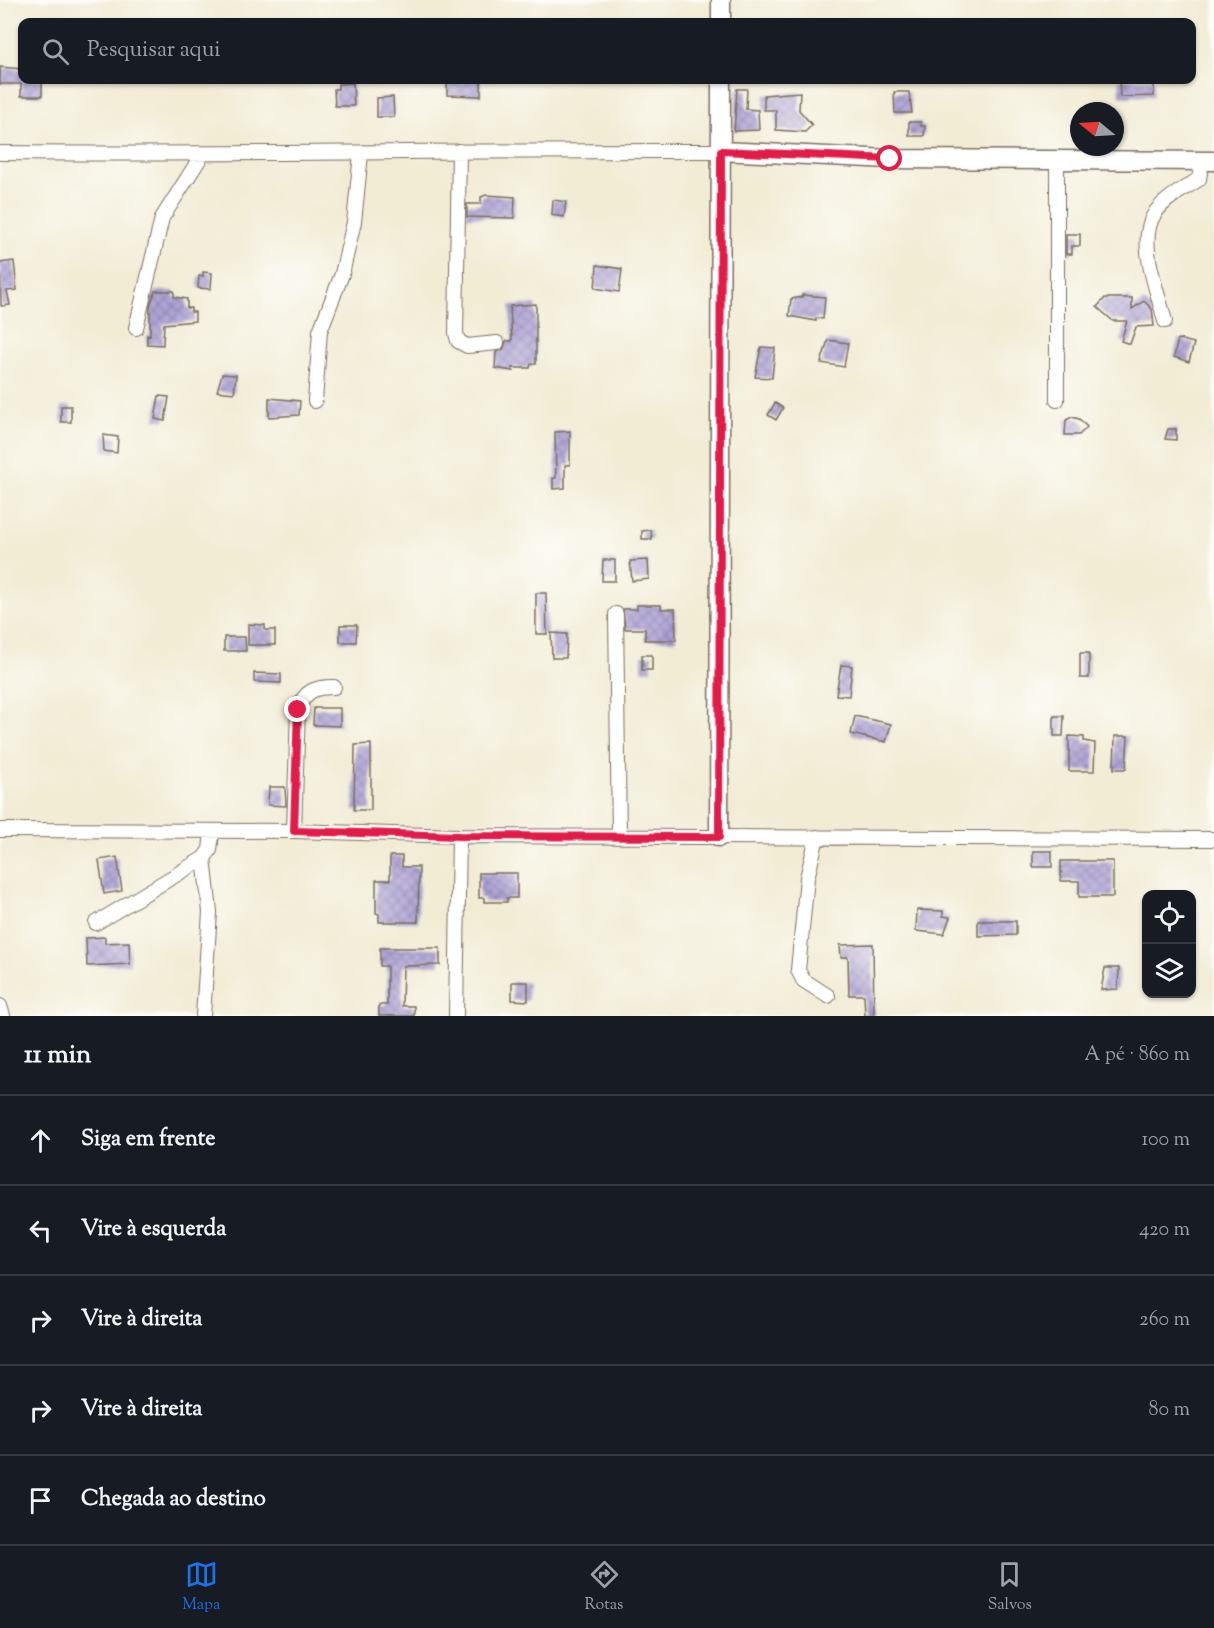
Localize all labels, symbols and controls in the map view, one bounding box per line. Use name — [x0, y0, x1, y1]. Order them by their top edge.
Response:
search box — [18, 18, 1196, 84]
icon: search — [39, 35, 72, 68]
text: Pesquisar aqui — [87, 35, 221, 67]
north arrow — [1070, 102, 1124, 156]
route start — [876, 145, 902, 171]
route end — [284, 696, 310, 722]
map controls — [1142, 890, 1196, 998]
button: locate — [1142, 890, 1196, 944]
button: layers — [1142, 944, 1196, 998]
text: 11 min — [24, 1037, 91, 1074]
text: A pé · 860 m — [1084, 1041, 1190, 1070]
icon: ahead — [24, 1124, 57, 1157]
text: Siga em frente — [81, 1124, 216, 1156]
text: 100 m — [1141, 1126, 1190, 1155]
icon: left — [24, 1214, 57, 1247]
text: Vire à esquerda — [81, 1214, 226, 1246]
text: 420 m — [1139, 1216, 1190, 1245]
icon: right — [24, 1304, 57, 1337]
text: Vire à direita — [81, 1304, 203, 1336]
text: 260 m — [1139, 1306, 1190, 1335]
icon: right — [24, 1394, 57, 1427]
text: Vire à direita — [81, 1394, 203, 1426]
text: 80 m — [1149, 1396, 1190, 1425]
icon: arrive — [24, 1484, 57, 1517]
text: Chegada ao destino — [81, 1484, 266, 1516]
tab: Mapa — [182, 1558, 220, 1617]
tab: Rotas — [585, 1558, 623, 1617]
tab: Salvos — [988, 1558, 1032, 1617]

